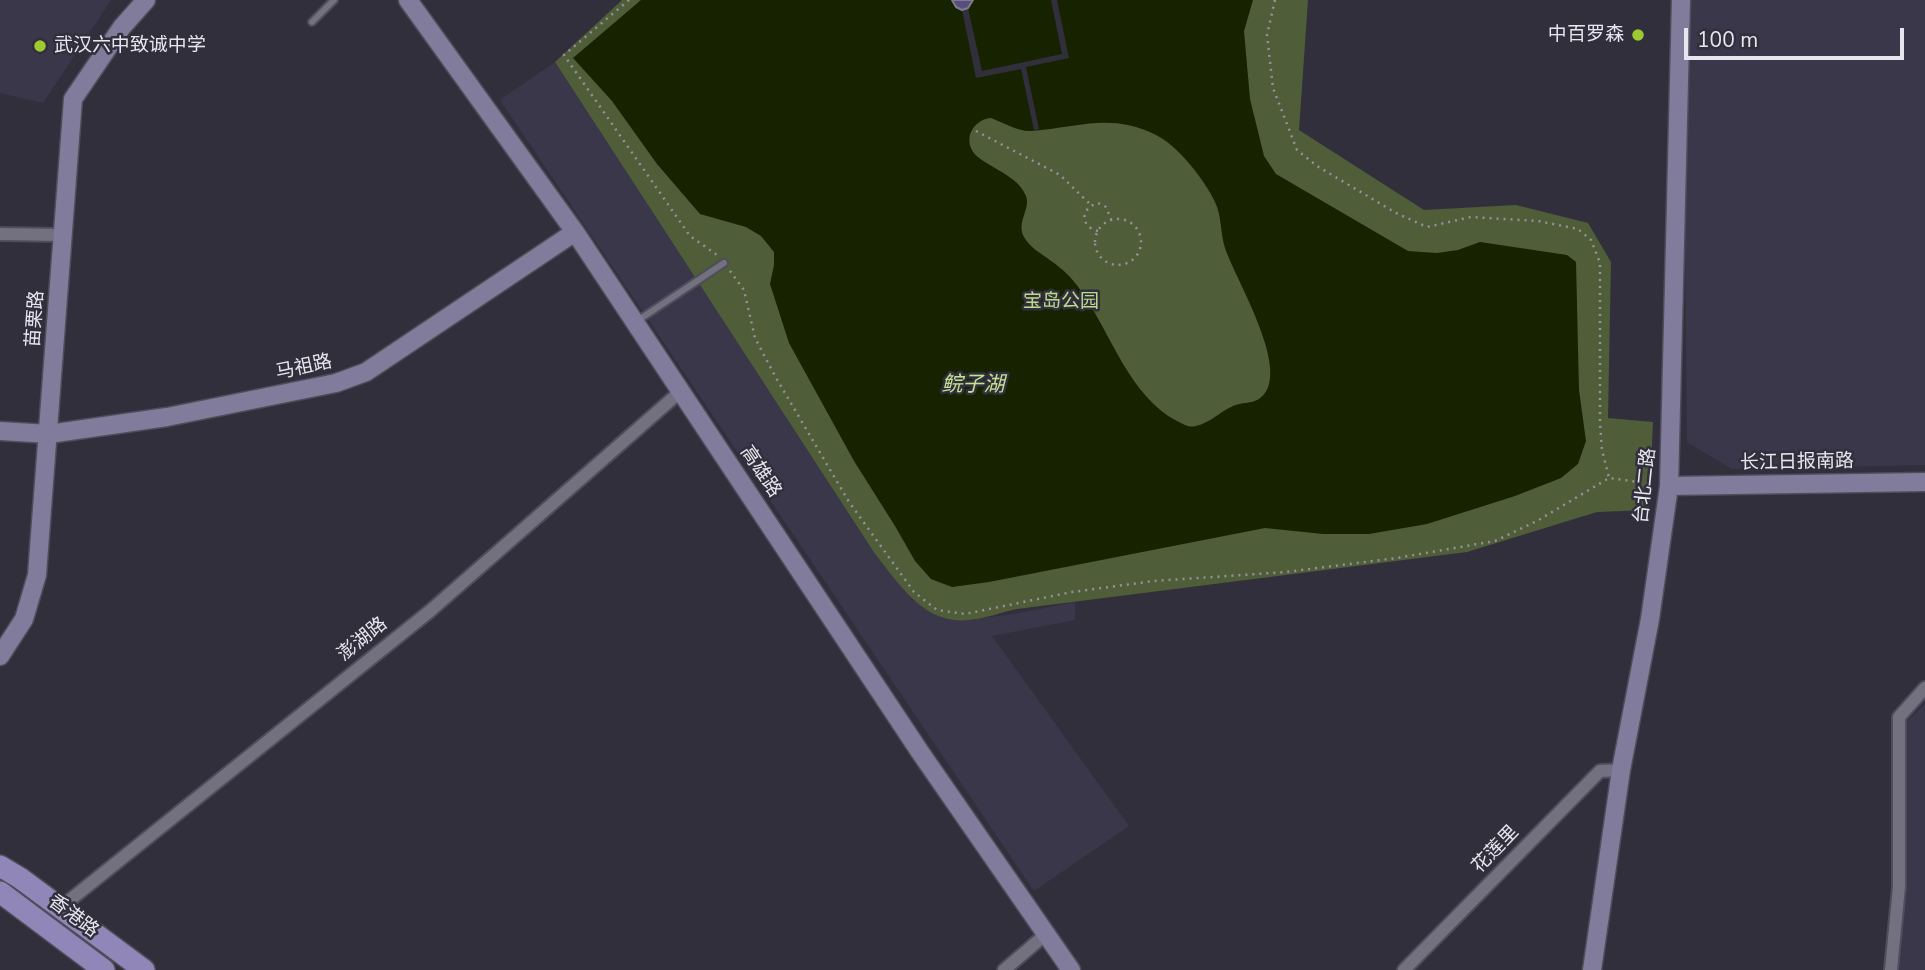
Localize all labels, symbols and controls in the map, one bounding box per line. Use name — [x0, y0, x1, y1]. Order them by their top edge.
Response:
scale bar — [1687, 14, 1908, 58]
place label: 中百罗森 — [1548, 24, 1624, 46]
text: 100 m — [1697, 26, 1758, 54]
marker: 中百罗森 — [1630, 27, 1646, 43]
place label: 武汉六中致诚中学 — [54, 35, 206, 57]
marker: 武汉六中致诚中学 — [32, 38, 48, 54]
street label: 苗栗路 — [23, 290, 49, 348]
park label: 宝岛公园 — [1023, 291, 1099, 313]
street label: 马祖路 — [274, 351, 334, 385]
water label: 鲩子湖 — [942, 373, 1004, 399]
street label: 高雄路 — [735, 442, 785, 502]
street label: 台北二路 — [1631, 447, 1661, 525]
street label: 长江日报南路 — [1740, 451, 1854, 475]
street label: 澎湖路 — [334, 613, 392, 667]
street label: 花莲里 — [1468, 822, 1524, 878]
street label: 香港路 — [43, 891, 103, 943]

